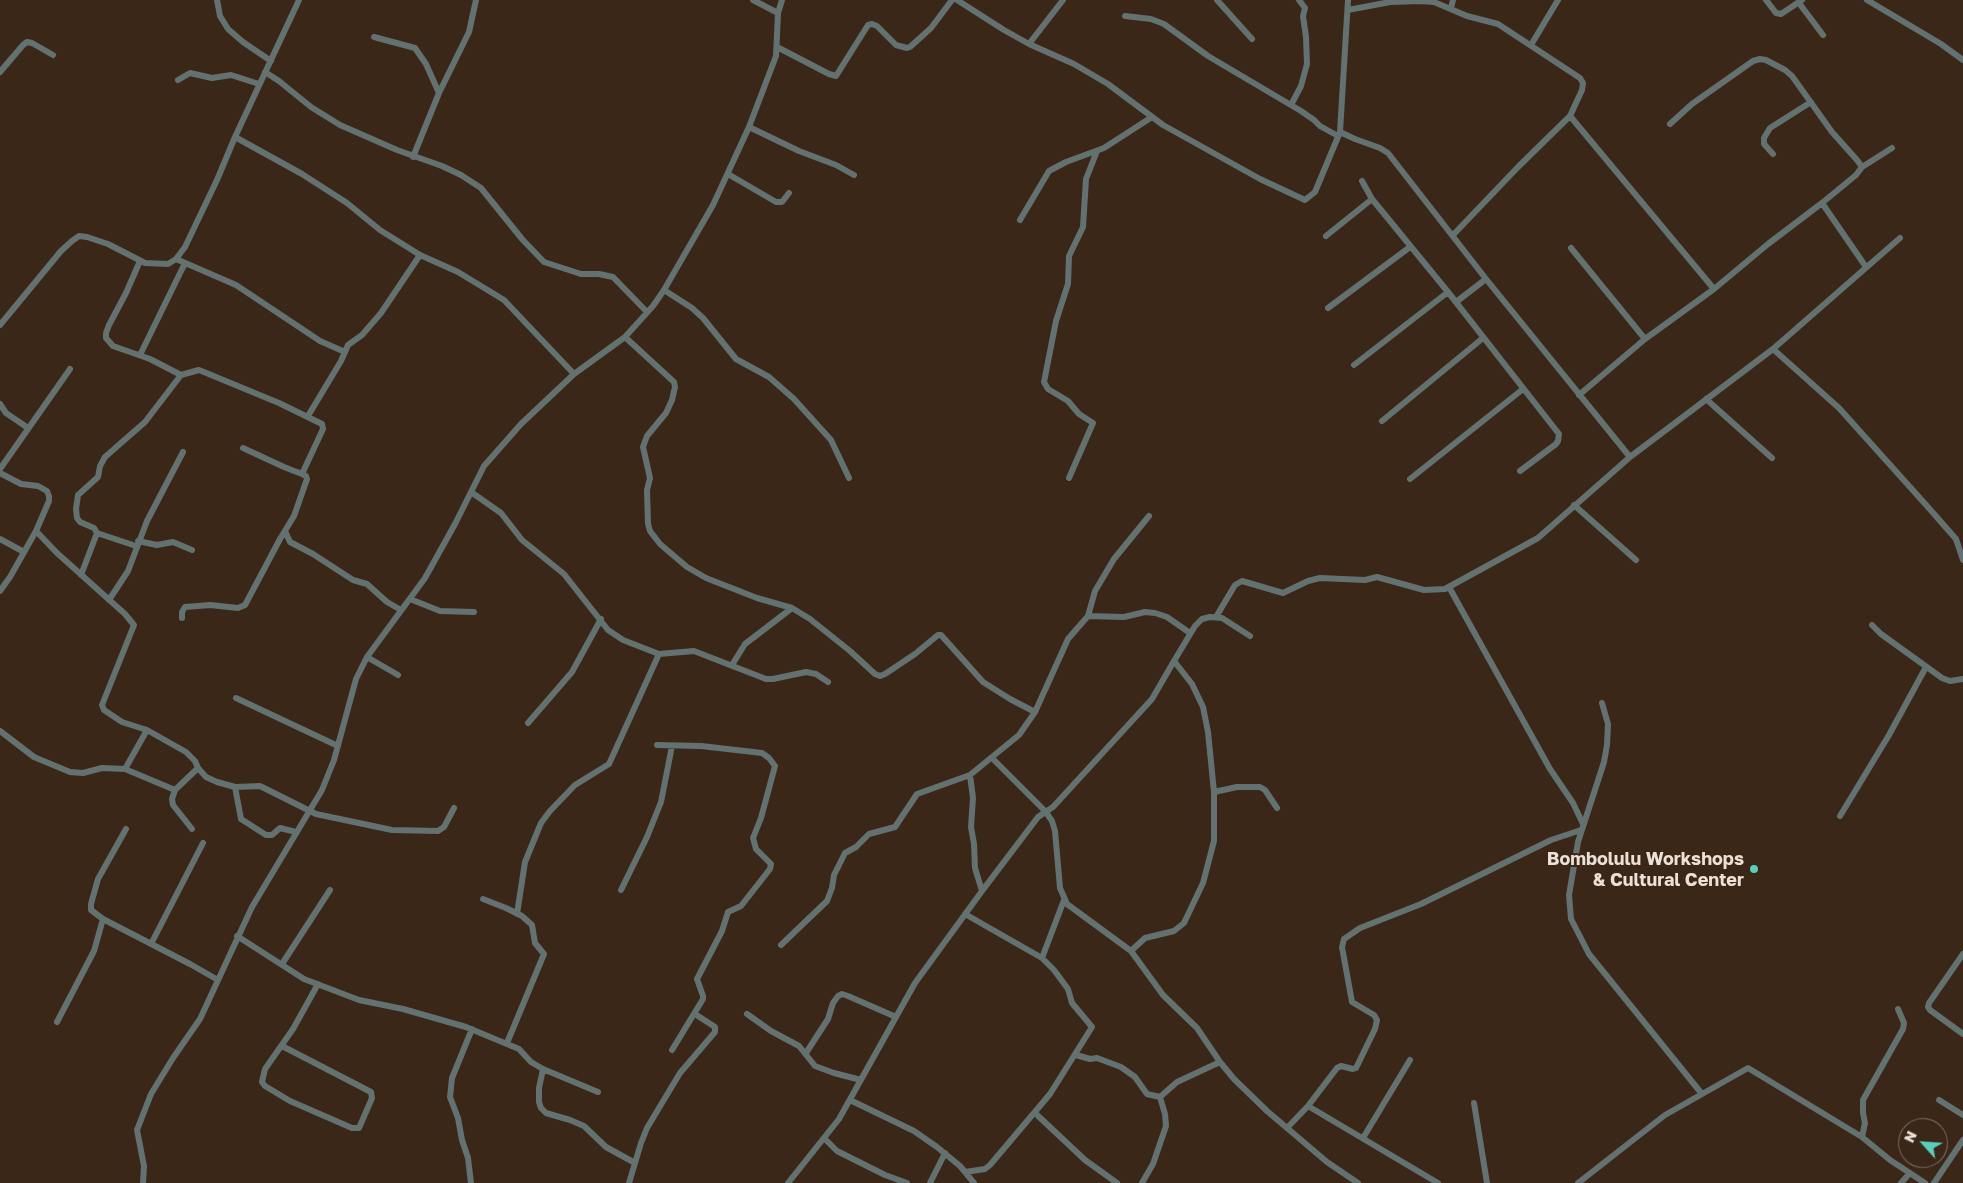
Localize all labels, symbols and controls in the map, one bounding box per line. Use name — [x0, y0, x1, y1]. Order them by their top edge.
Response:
place label: Bombolulu Workshops & Cultural Center — [1547, 848, 1744, 891]
marker: Bombolulu Workshops & Cultural Center — [1748, 863, 1760, 875]
north arrow — [1898, 1118, 1948, 1168]
text: N — [1900, 1128, 1920, 1145]

